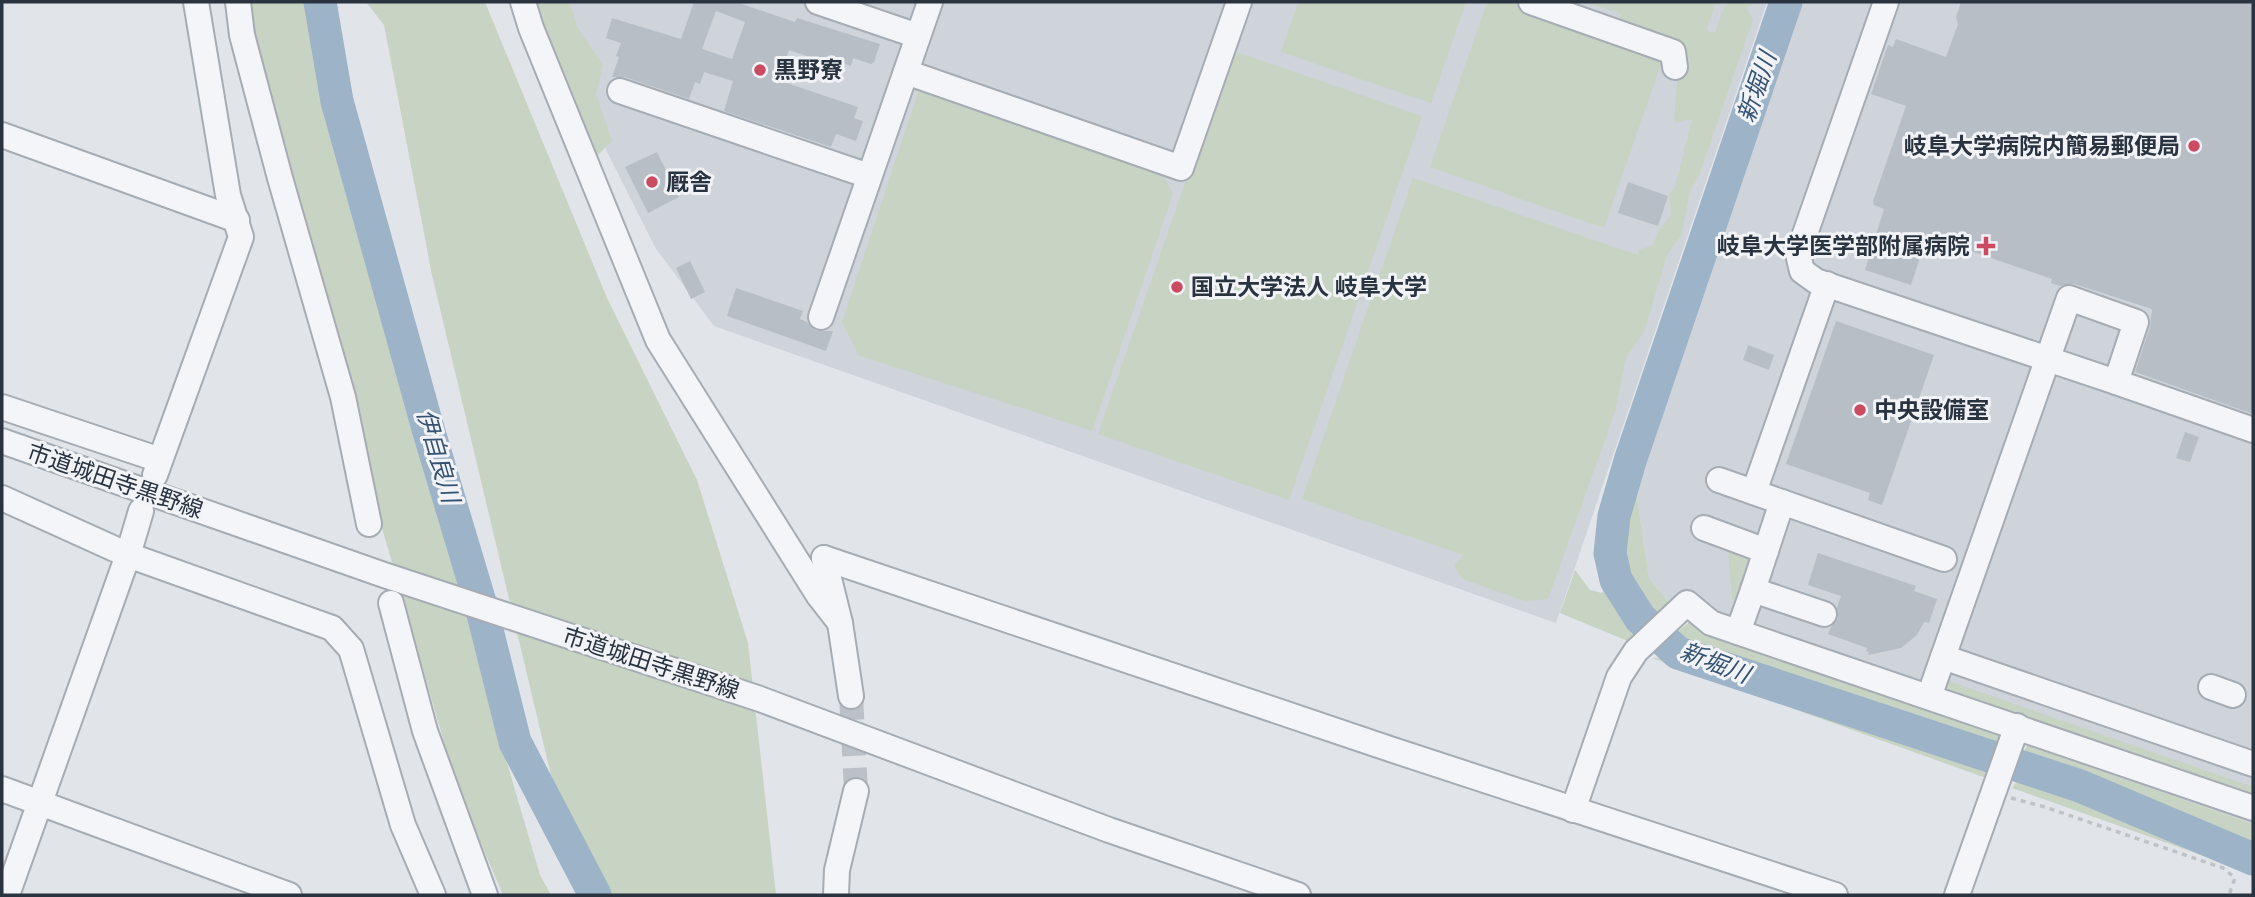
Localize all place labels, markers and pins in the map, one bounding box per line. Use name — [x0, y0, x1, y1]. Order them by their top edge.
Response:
place label: 黒野寮 — [774, 57, 843, 85]
marker: 黒野寮 — [752, 62, 768, 78]
place label: 岐阜大学病院内簡易郵便局 — [1904, 133, 2180, 161]
marker: 岐阜大学病院内簡易郵便局 — [2186, 138, 2202, 154]
place label: 厩舎 — [666, 169, 712, 197]
marker: 厩舎 — [644, 174, 660, 190]
place label: 岐阜大学医学部附属病院 — [1717, 233, 1970, 261]
marker: 岐阜大学医学部附属病院 — [1976, 236, 1996, 256]
place label: 国立大学法人 岐阜大学 — [1191, 274, 1427, 302]
marker: 国立大学法人 岐阜大学 — [1169, 279, 1185, 295]
place label: 中央設備室 — [1874, 397, 1989, 425]
marker: 中央設備室 — [1852, 402, 1868, 418]

